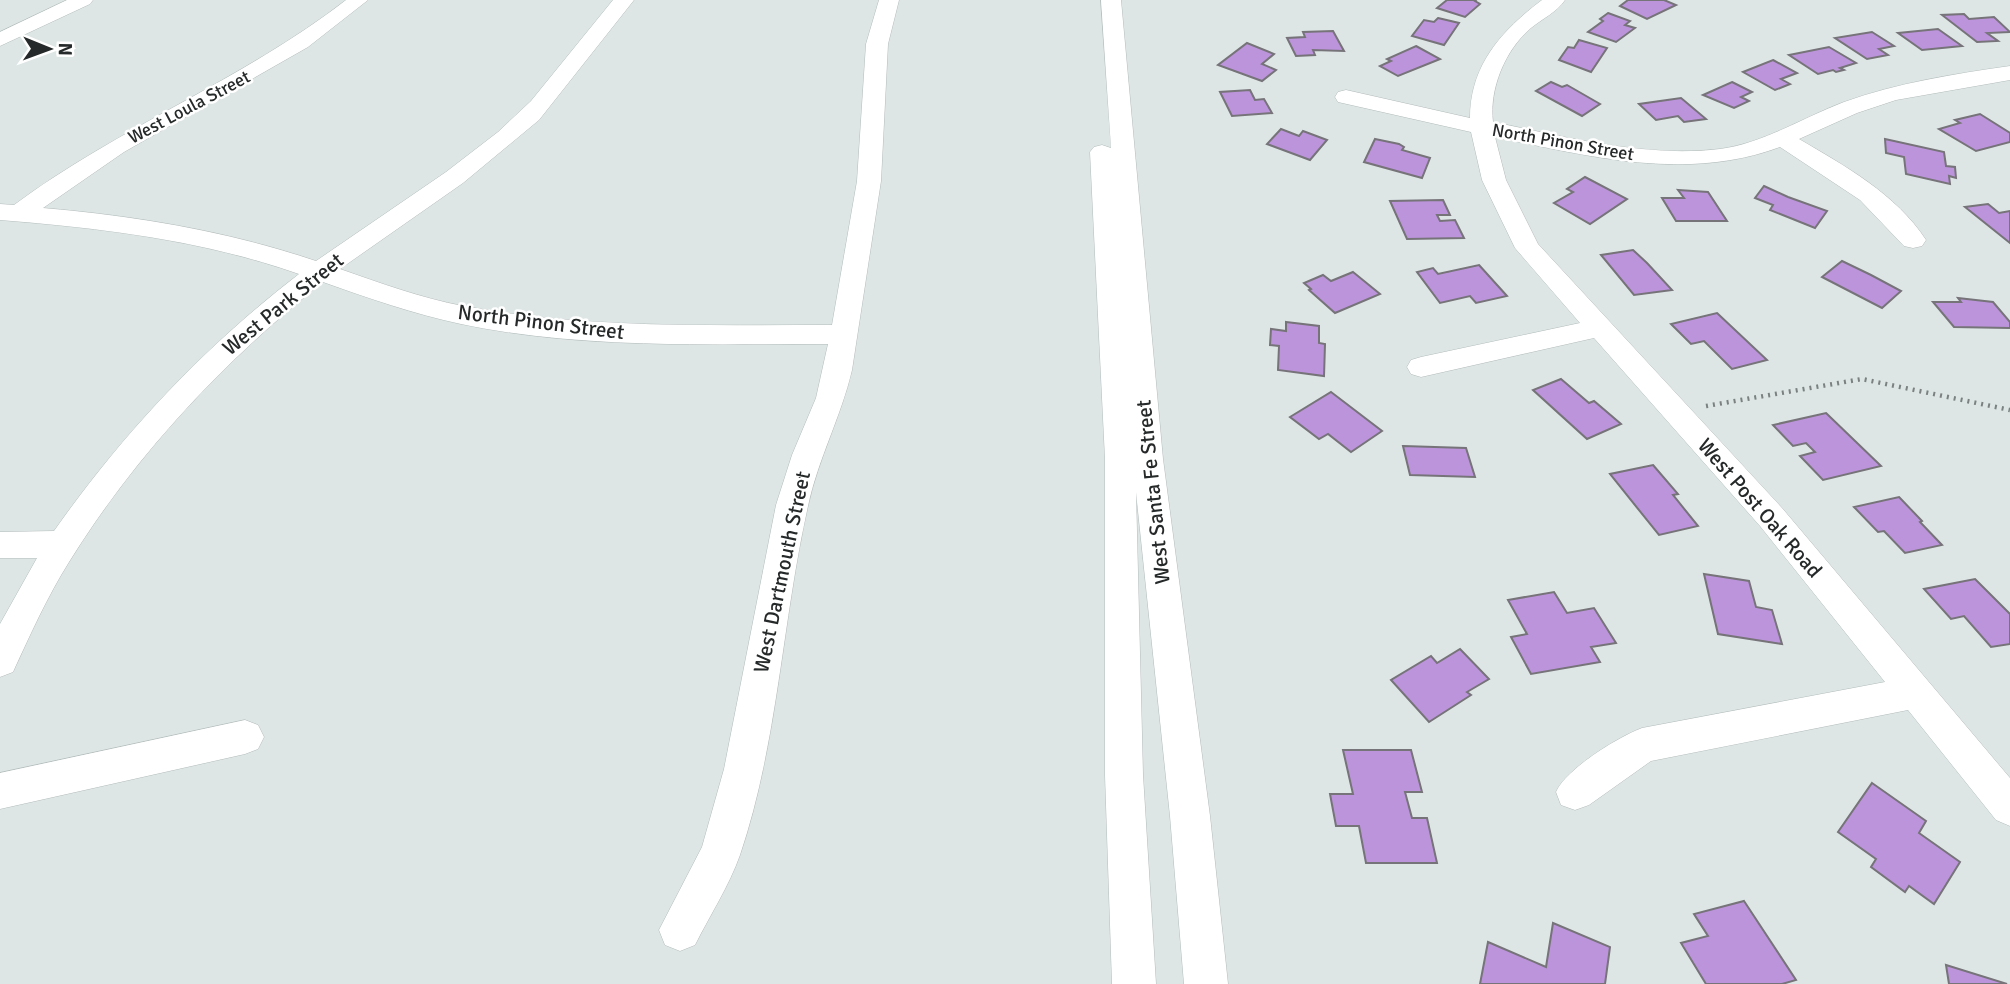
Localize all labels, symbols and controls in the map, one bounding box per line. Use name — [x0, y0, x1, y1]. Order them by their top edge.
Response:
north arrow — [14, 14, 84, 84]
text: N — [53, 42, 77, 56]
street label: West Loula Street — [124, 66, 254, 148]
street label: North Pinon Street — [1490, 119, 1636, 165]
street label: West Park Street — [217, 247, 349, 361]
street label: North Pinon Street — [456, 299, 626, 345]
street label: West Santa Fe Street — [1130, 399, 1176, 585]
street label: West Post Oak Road — [1692, 433, 1828, 583]
street label: West Dartmouth Street — [748, 469, 816, 675]

